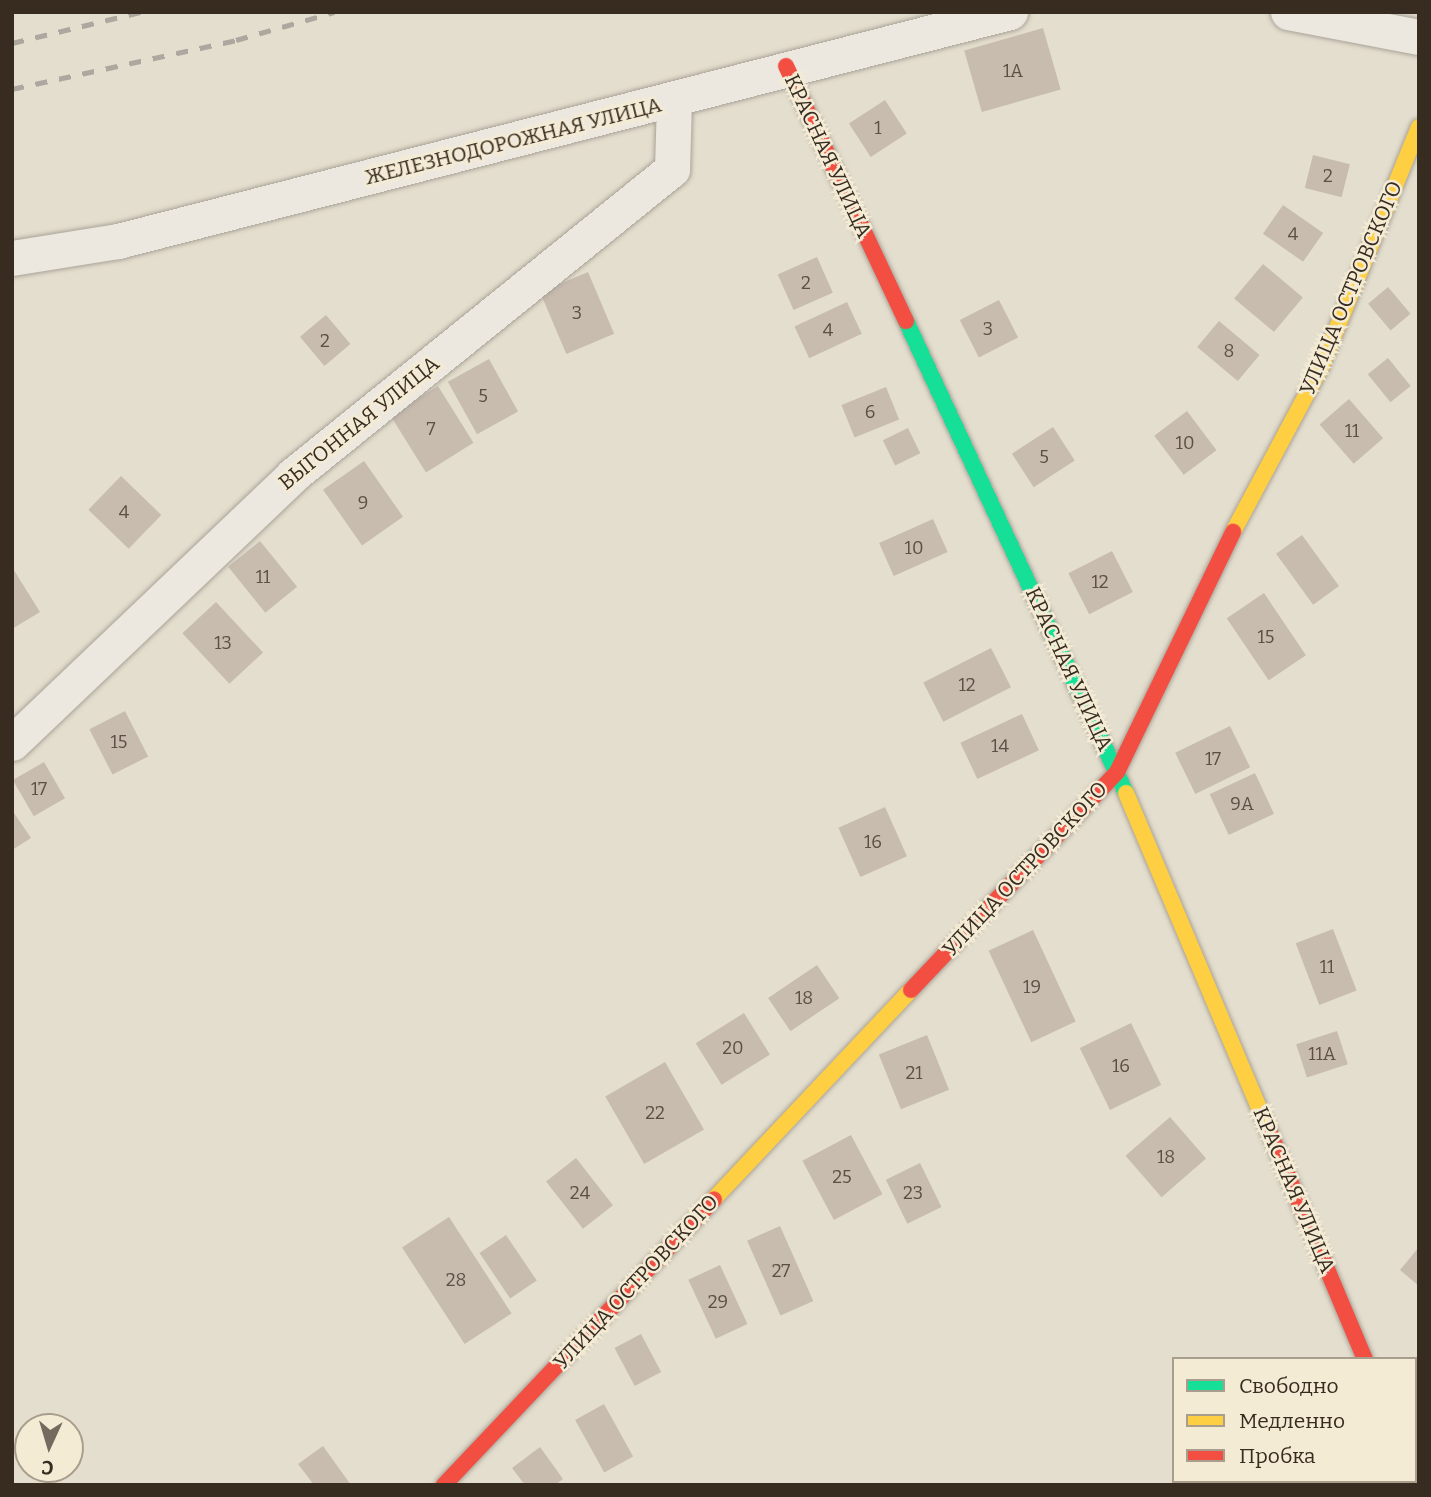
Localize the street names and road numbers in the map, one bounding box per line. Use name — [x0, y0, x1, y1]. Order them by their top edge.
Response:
street label: КРАСНАЯ УЛИЦА — [779, 70, 877, 242]
street label: ЖЕЛЕЗНОДОРОЖНАЯ УЛИЦА — [362, 92, 664, 190]
street label: УЛИЦА ОСТРОВСКОГО — [1294, 177, 1408, 399]
street label: ВЫГОННАЯ УЛИЦА — [274, 351, 444, 495]
street label: КРАСНАЯ УЛИЦА — [1020, 583, 1118, 755]
street label: УЛИЦА ОСТРОВСКОГО — [937, 776, 1113, 962]
street label: КРАСНАЯ УЛИЦА — [1248, 1103, 1340, 1277]
street label: УЛИЦА ОСТРОВСКОГО — [548, 1189, 724, 1375]

